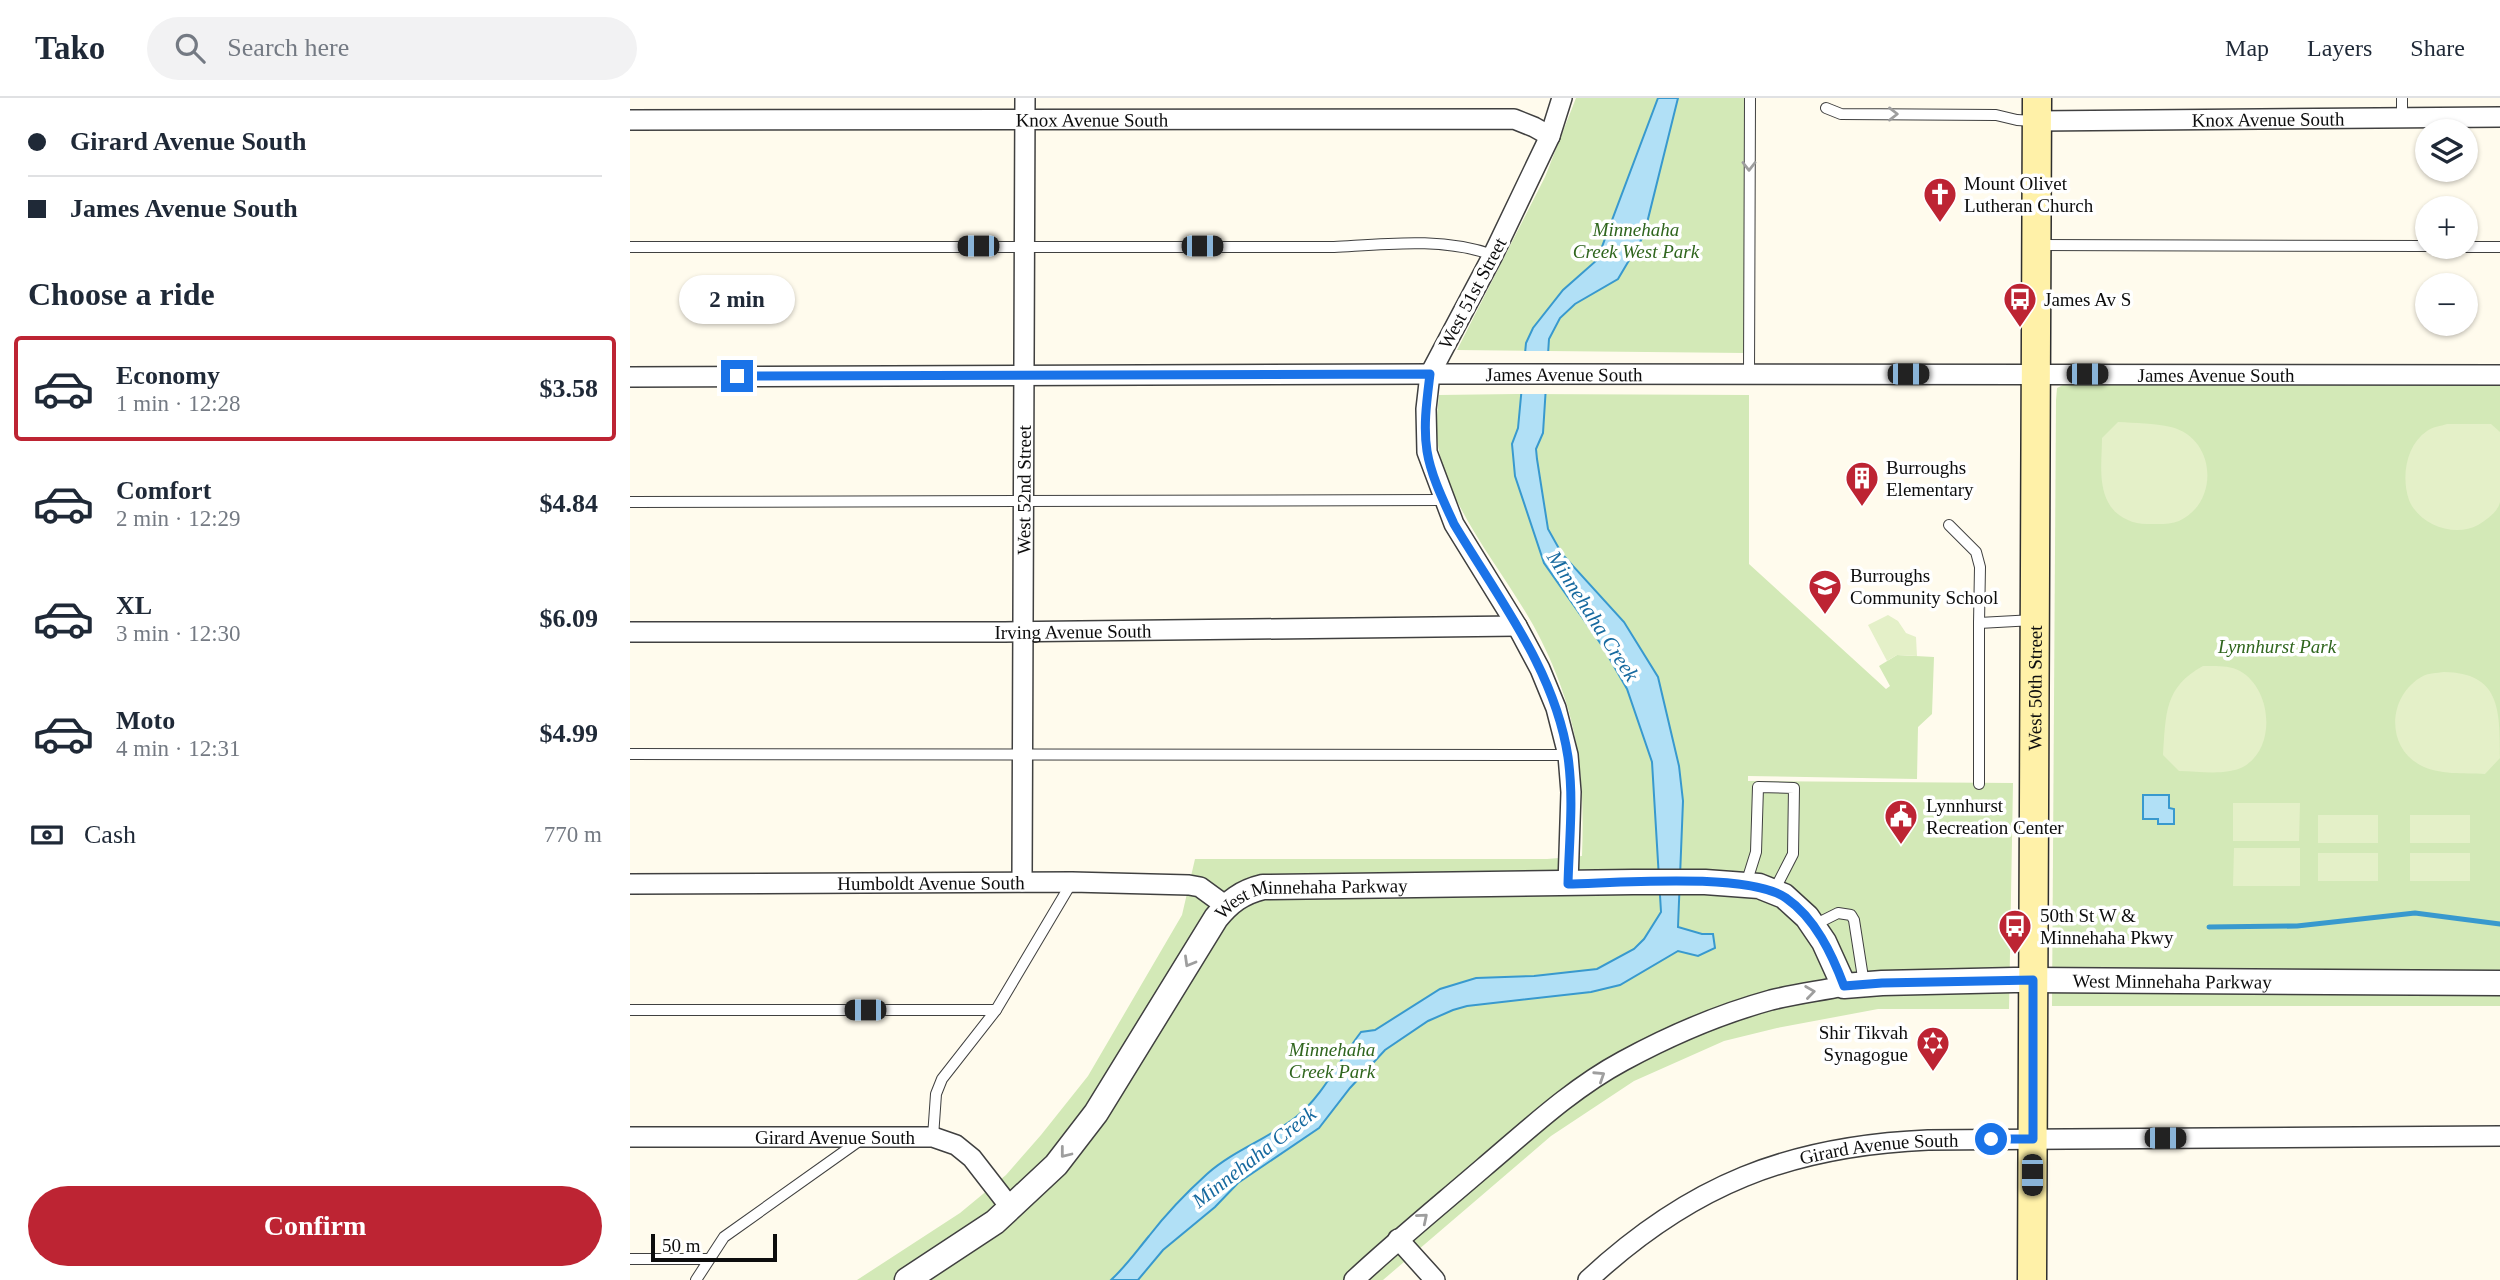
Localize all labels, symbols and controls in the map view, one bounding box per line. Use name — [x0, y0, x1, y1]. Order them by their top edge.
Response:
search box — [147, 17, 637, 80]
icon: search — [171, 29, 209, 67]
text: Tako — [35, 30, 105, 66]
text: Search here — [227, 33, 349, 62]
text: Map — [2225, 35, 2269, 61]
text: Layers — [2307, 35, 2372, 61]
text: Share — [2410, 35, 2465, 61]
one-way arrow — [1888, 107, 1899, 122]
street label: Knox Avenue South — [2192, 108, 2345, 131]
street label: Knox Avenue South — [1016, 109, 1169, 131]
map controls — [2415, 119, 2478, 336]
button: layers — [2415, 119, 2478, 182]
text: Girard Avenue South — [70, 127, 306, 156]
one-way arrow — [1741, 161, 1757, 172]
place label: Mount Olivet Lutheran Church — [1964, 173, 2094, 216]
church icon: Mount Olivet Lutheran Church — [1921, 175, 1959, 224]
text: James Avenue South — [70, 194, 298, 223]
button: + — [2415, 196, 2478, 259]
park label: Minnehaha Creek West Park — [1573, 219, 1700, 262]
street label: West 51st Street — [1434, 233, 1511, 352]
car — [958, 236, 1000, 257]
car — [1182, 236, 1224, 257]
button: − — [2415, 273, 2478, 336]
callout: 2 min — [679, 274, 795, 324]
text: Choose a ride — [28, 276, 215, 312]
bus stop icon: James Av S — [2001, 280, 2039, 329]
text: 2 min — [709, 287, 765, 312]
place label: James Av S — [2044, 289, 2131, 310]
icon: car — [32, 357, 95, 420]
route end — [721, 360, 753, 392]
text: Economy — [116, 361, 220, 390]
street label: James Avenue South — [1485, 364, 1643, 385]
car — [1888, 364, 1930, 385]
car — [2067, 364, 2109, 385]
street label: James Avenue South — [2137, 365, 2295, 386]
text: $3.58 — [540, 374, 598, 403]
text: 1 min · 12:28 — [116, 391, 241, 416]
street label: West 52nd Street — [1013, 425, 1035, 555]
place label: Burroughs Elementary — [1886, 457, 1974, 500]
building icon: Burroughs Elementary — [1843, 459, 1881, 508]
icon: car — [32, 472, 95, 535]
text: Comfort — [116, 476, 211, 505]
text: $4.84 — [540, 489, 598, 518]
text: 2 min · 12:29 — [116, 506, 241, 531]
water label: Minnehaha Creek — [1541, 546, 1644, 686]
place label: Burroughs Community School — [1850, 565, 1998, 608]
school or university icon: Burroughs Community School — [1806, 567, 1844, 616]
icon: car — [32, 587, 95, 650]
text: XL — [116, 591, 152, 620]
text: $6.09 — [540, 604, 598, 633]
street label: Irving Avenue South — [995, 620, 1152, 643]
text: 3 min · 12:30 — [116, 621, 241, 646]
street label: West 50th Street — [2024, 625, 2046, 751]
park label: Lynnhurst Park — [2217, 636, 2337, 657]
icon: car — [32, 702, 95, 765]
text: Moto — [116, 706, 175, 735]
text: $4.99 — [540, 719, 598, 748]
text: 4 min · 12:31 — [116, 736, 241, 761]
place label: Lynnhurst Recreation Center — [1926, 795, 2064, 838]
public building icon: Lynnhurst Recreation Center — [1882, 797, 1920, 846]
icon: cash — [28, 816, 66, 854]
text: Cash — [84, 820, 136, 849]
text: 770 m — [544, 822, 602, 847]
street label: Humboldt Avenue South — [837, 872, 1025, 894]
street label: West Minnehaha Parkway — [1211, 875, 1408, 923]
place label: 50th St W & Minnehaha Pkwy — [2040, 905, 2174, 948]
bus stop icon: 50th St W & Minnehaha Pkwy — [1996, 907, 2034, 956]
one-way arrow — [1184, 955, 1197, 968]
street label: West Minnehaha Parkway — [2073, 970, 2272, 993]
one-way arrow — [1804, 985, 1816, 1000]
car — [845, 1000, 887, 1021]
place label: Shir Tikvah Synagogue — [1819, 1022, 1908, 1065]
synagogue icon: Shir Tikvah Synagogue — [1914, 1024, 1952, 1073]
park label: Minnehaha Creek Park — [1288, 1039, 1376, 1082]
one-way arrow — [1592, 1071, 1605, 1084]
water label: Minnehaha Creek — [1187, 1101, 1321, 1213]
route start — [1975, 1123, 2007, 1155]
street label: Girard Avenue South — [755, 1127, 916, 1148]
car — [2145, 1128, 2187, 1149]
street label: Girard Avenue South — [1797, 1130, 1959, 1169]
one-way arrow — [1061, 1145, 1074, 1158]
car — [2022, 1154, 2043, 1196]
button: Confirm — [28, 1186, 602, 1266]
one-way arrow — [1414, 1214, 1427, 1226]
scale bar — [651, 1231, 777, 1263]
text: 50 m — [662, 1235, 701, 1256]

